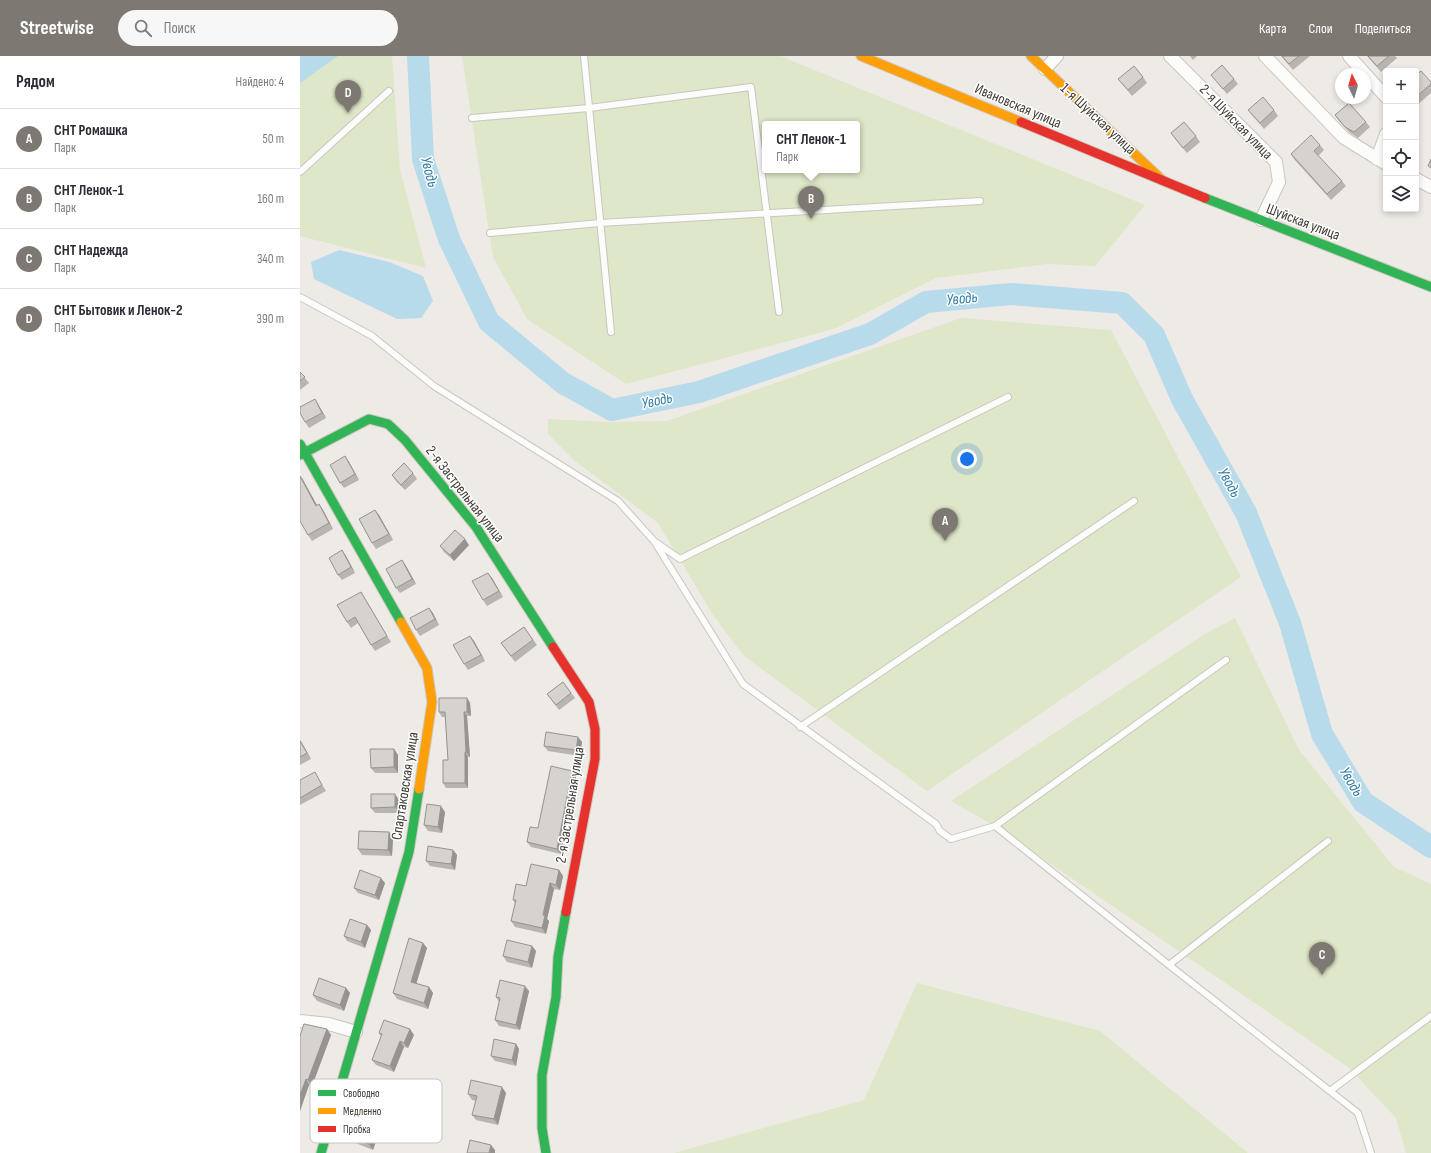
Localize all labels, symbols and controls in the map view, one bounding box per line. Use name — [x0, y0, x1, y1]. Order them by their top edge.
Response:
search box — [118, 10, 398, 46]
text: Streetwise — [20, 17, 94, 40]
icon: search — [132, 17, 154, 39]
text: Поиск — [164, 19, 195, 38]
text: Карта — [1259, 20, 1287, 37]
text: Слои — [1309, 20, 1333, 37]
text: Поделиться — [1355, 20, 1411, 37]
north arrow — [1335, 68, 1371, 104]
map controls — [1383, 68, 1419, 212]
button: + — [1383, 68, 1419, 104]
text: Рядом — [16, 72, 55, 92]
text: Найдено: 4 — [236, 74, 284, 90]
street label: Ивановская улица — [972, 79, 1064, 133]
street label: 1-я Шуйская улица — [1056, 79, 1140, 159]
pin: D — [335, 80, 361, 113]
street label: 2-я Шуйская улица — [1195, 80, 1277, 164]
button: − — [1383, 104, 1419, 140]
text: СНТ Ромашка — [54, 121, 128, 140]
popup — [762, 121, 860, 173]
text: СНТ Ленок-1 — [776, 130, 846, 149]
text: A — [26, 131, 32, 147]
text: 50 m — [263, 131, 284, 147]
text: Парк — [54, 140, 76, 156]
button: locate — [1383, 140, 1419, 176]
text: Парк — [776, 149, 798, 165]
water label: Уводь — [416, 155, 442, 189]
button: layers — [1383, 176, 1419, 212]
text: СНТ Ленок-1 — [54, 181, 124, 200]
pin: B — [798, 186, 824, 219]
text: B — [26, 191, 32, 207]
text: 160 m — [258, 191, 284, 207]
street label: Шуйская улица — [1263, 199, 1343, 245]
text: Парк — [54, 200, 76, 216]
text: СНТ Надежда — [54, 241, 128, 260]
text: C — [26, 251, 32, 267]
text: 340 m — [257, 251, 284, 267]
text: Парк — [54, 260, 76, 276]
water label: Уводь — [946, 288, 978, 310]
text: СНТ Бытовик и Ленок-2 — [54, 301, 183, 320]
text: D — [26, 311, 32, 327]
text: 390 m — [257, 311, 284, 327]
text: Парк — [54, 320, 76, 336]
water label: Уводь — [640, 388, 674, 414]
street label: 2-я Застрельная улица — [421, 442, 509, 546]
your location — [957, 449, 977, 469]
water label: Уводь — [1213, 465, 1245, 501]
pin: A — [932, 508, 958, 541]
street label: Спартаковская улица — [387, 730, 423, 841]
street label: 2-я Застрельная улица — [551, 745, 589, 864]
water label: Уводь — [1335, 764, 1367, 800]
pin: C — [1309, 942, 1335, 975]
legend — [310, 1079, 442, 1143]
text: Свободно — [343, 1087, 380, 1100]
text: Медленно — [343, 1105, 382, 1118]
text: Пробка — [343, 1123, 371, 1136]

